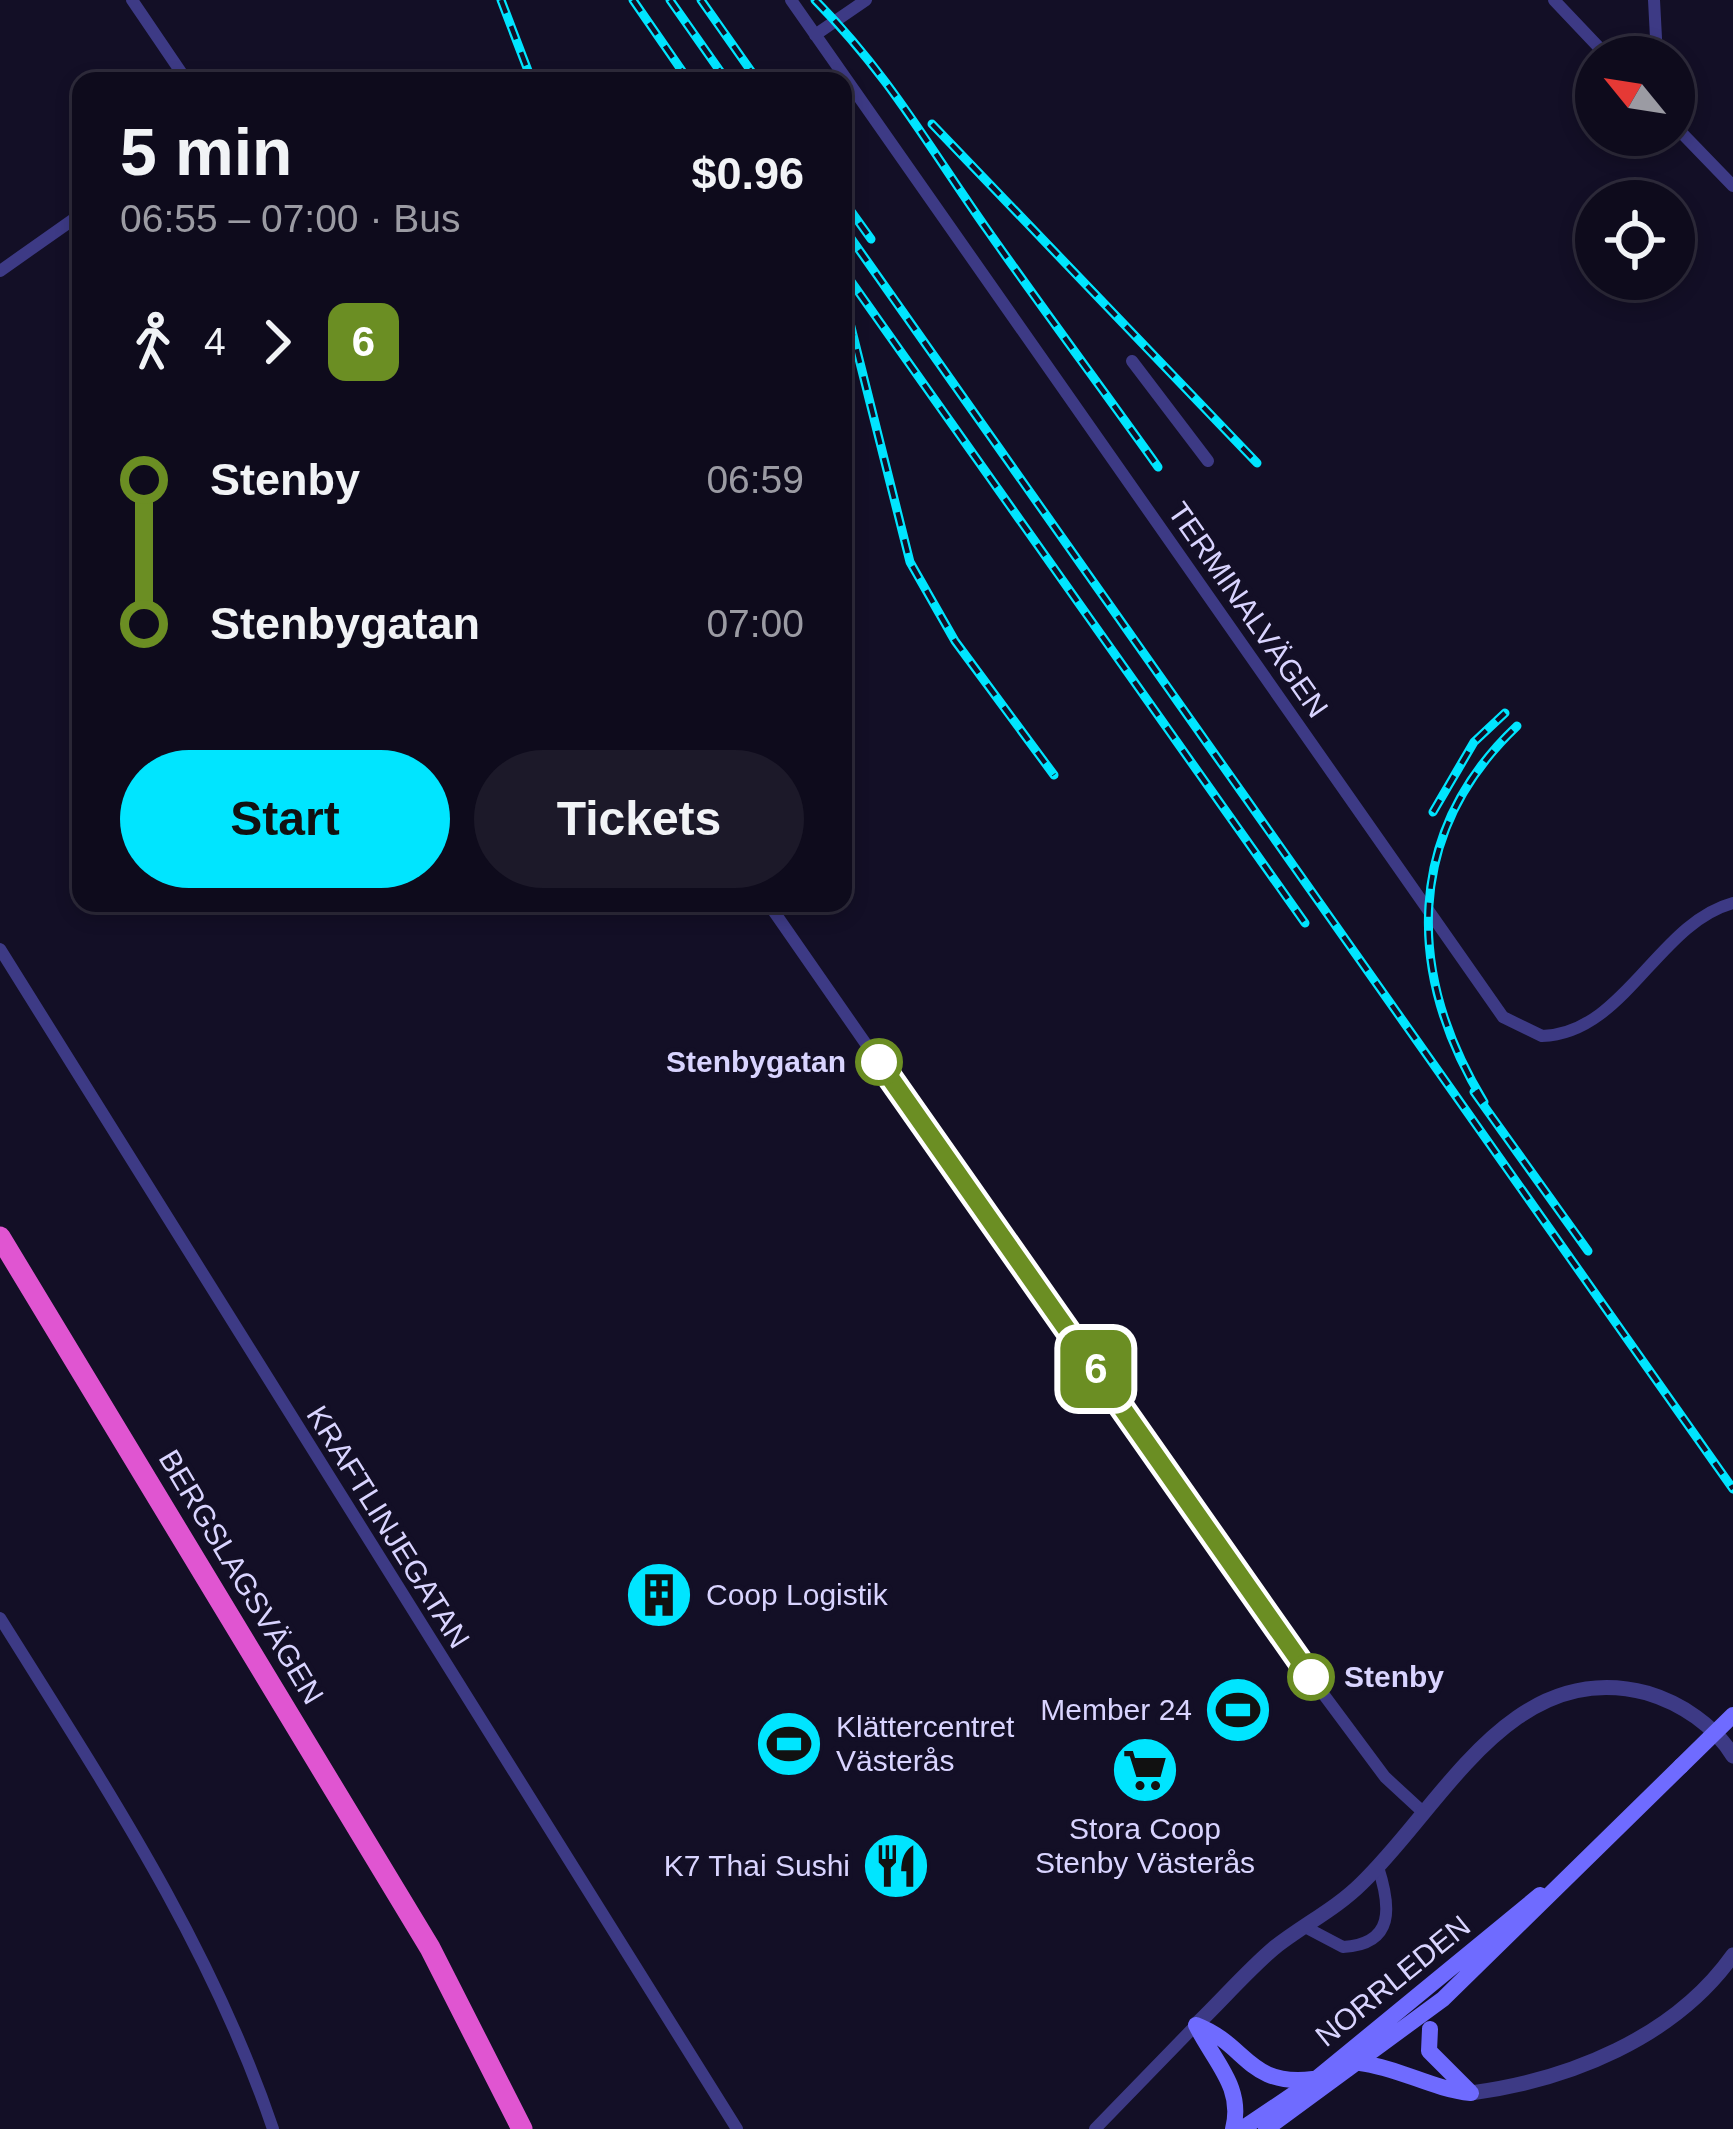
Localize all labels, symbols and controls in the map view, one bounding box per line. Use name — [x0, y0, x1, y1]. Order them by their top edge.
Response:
north arrow — [1575, 36, 1695, 156]
map controls — [1575, 36, 1695, 300]
text: 5 min — [120, 115, 292, 189]
text: $0.96 — [691, 148, 804, 199]
button: locate — [1575, 180, 1695, 300]
text: 06:55 – 07:00 · Bus — [120, 197, 460, 240]
icon: walk — [120, 309, 186, 375]
icon: forward — [244, 309, 310, 375]
text: 6 — [352, 318, 375, 365]
text: 4 — [204, 320, 226, 363]
text: Stenby — [210, 454, 360, 505]
text: 06:59 — [706, 458, 804, 501]
street label: TERMINALVÄGEN — [1162, 496, 1335, 723]
text: Stenbygatan — [210, 598, 480, 649]
text: 07:00 — [706, 602, 804, 645]
button: Start — [120, 750, 450, 888]
button: Tickets — [474, 750, 804, 888]
marker: Stenbygatan — [857, 1040, 901, 1084]
place label: Stenbygatan — [666, 1045, 846, 1078]
line badge: 6 — [1057, 1330, 1135, 1408]
text: 6 — [1084, 1345, 1108, 1392]
street label: KRAFTLINJEGATAN — [301, 1400, 476, 1654]
street label: BERGSLAGSVÄGEN — [153, 1444, 330, 1710]
building icon: Coop Logistik — [624, 1560, 694, 1630]
place label: Coop Logistik — [706, 1578, 889, 1611]
marker: Stenby — [1289, 1655, 1333, 1699]
place label: Stenby — [1344, 1660, 1444, 1693]
sports icon: Member 24 — [1203, 1675, 1273, 1745]
place label: Member 24 — [1040, 1693, 1192, 1726]
sports icon: Klättercentret Västerås — [754, 1709, 824, 1779]
place label: Klättercentret Västerås — [836, 1710, 1015, 1777]
supermarket icon: Stora Coop Stenby Västerås — [1110, 1735, 1180, 1805]
place label: Stora Coop Stenby Västerås — [1035, 1812, 1255, 1879]
restaurant icon: K7 Thai Sushi — [861, 1831, 931, 1901]
place label: K7 Thai Sushi — [664, 1849, 850, 1882]
street label: NORRLEDEN — [1309, 1909, 1476, 2053]

